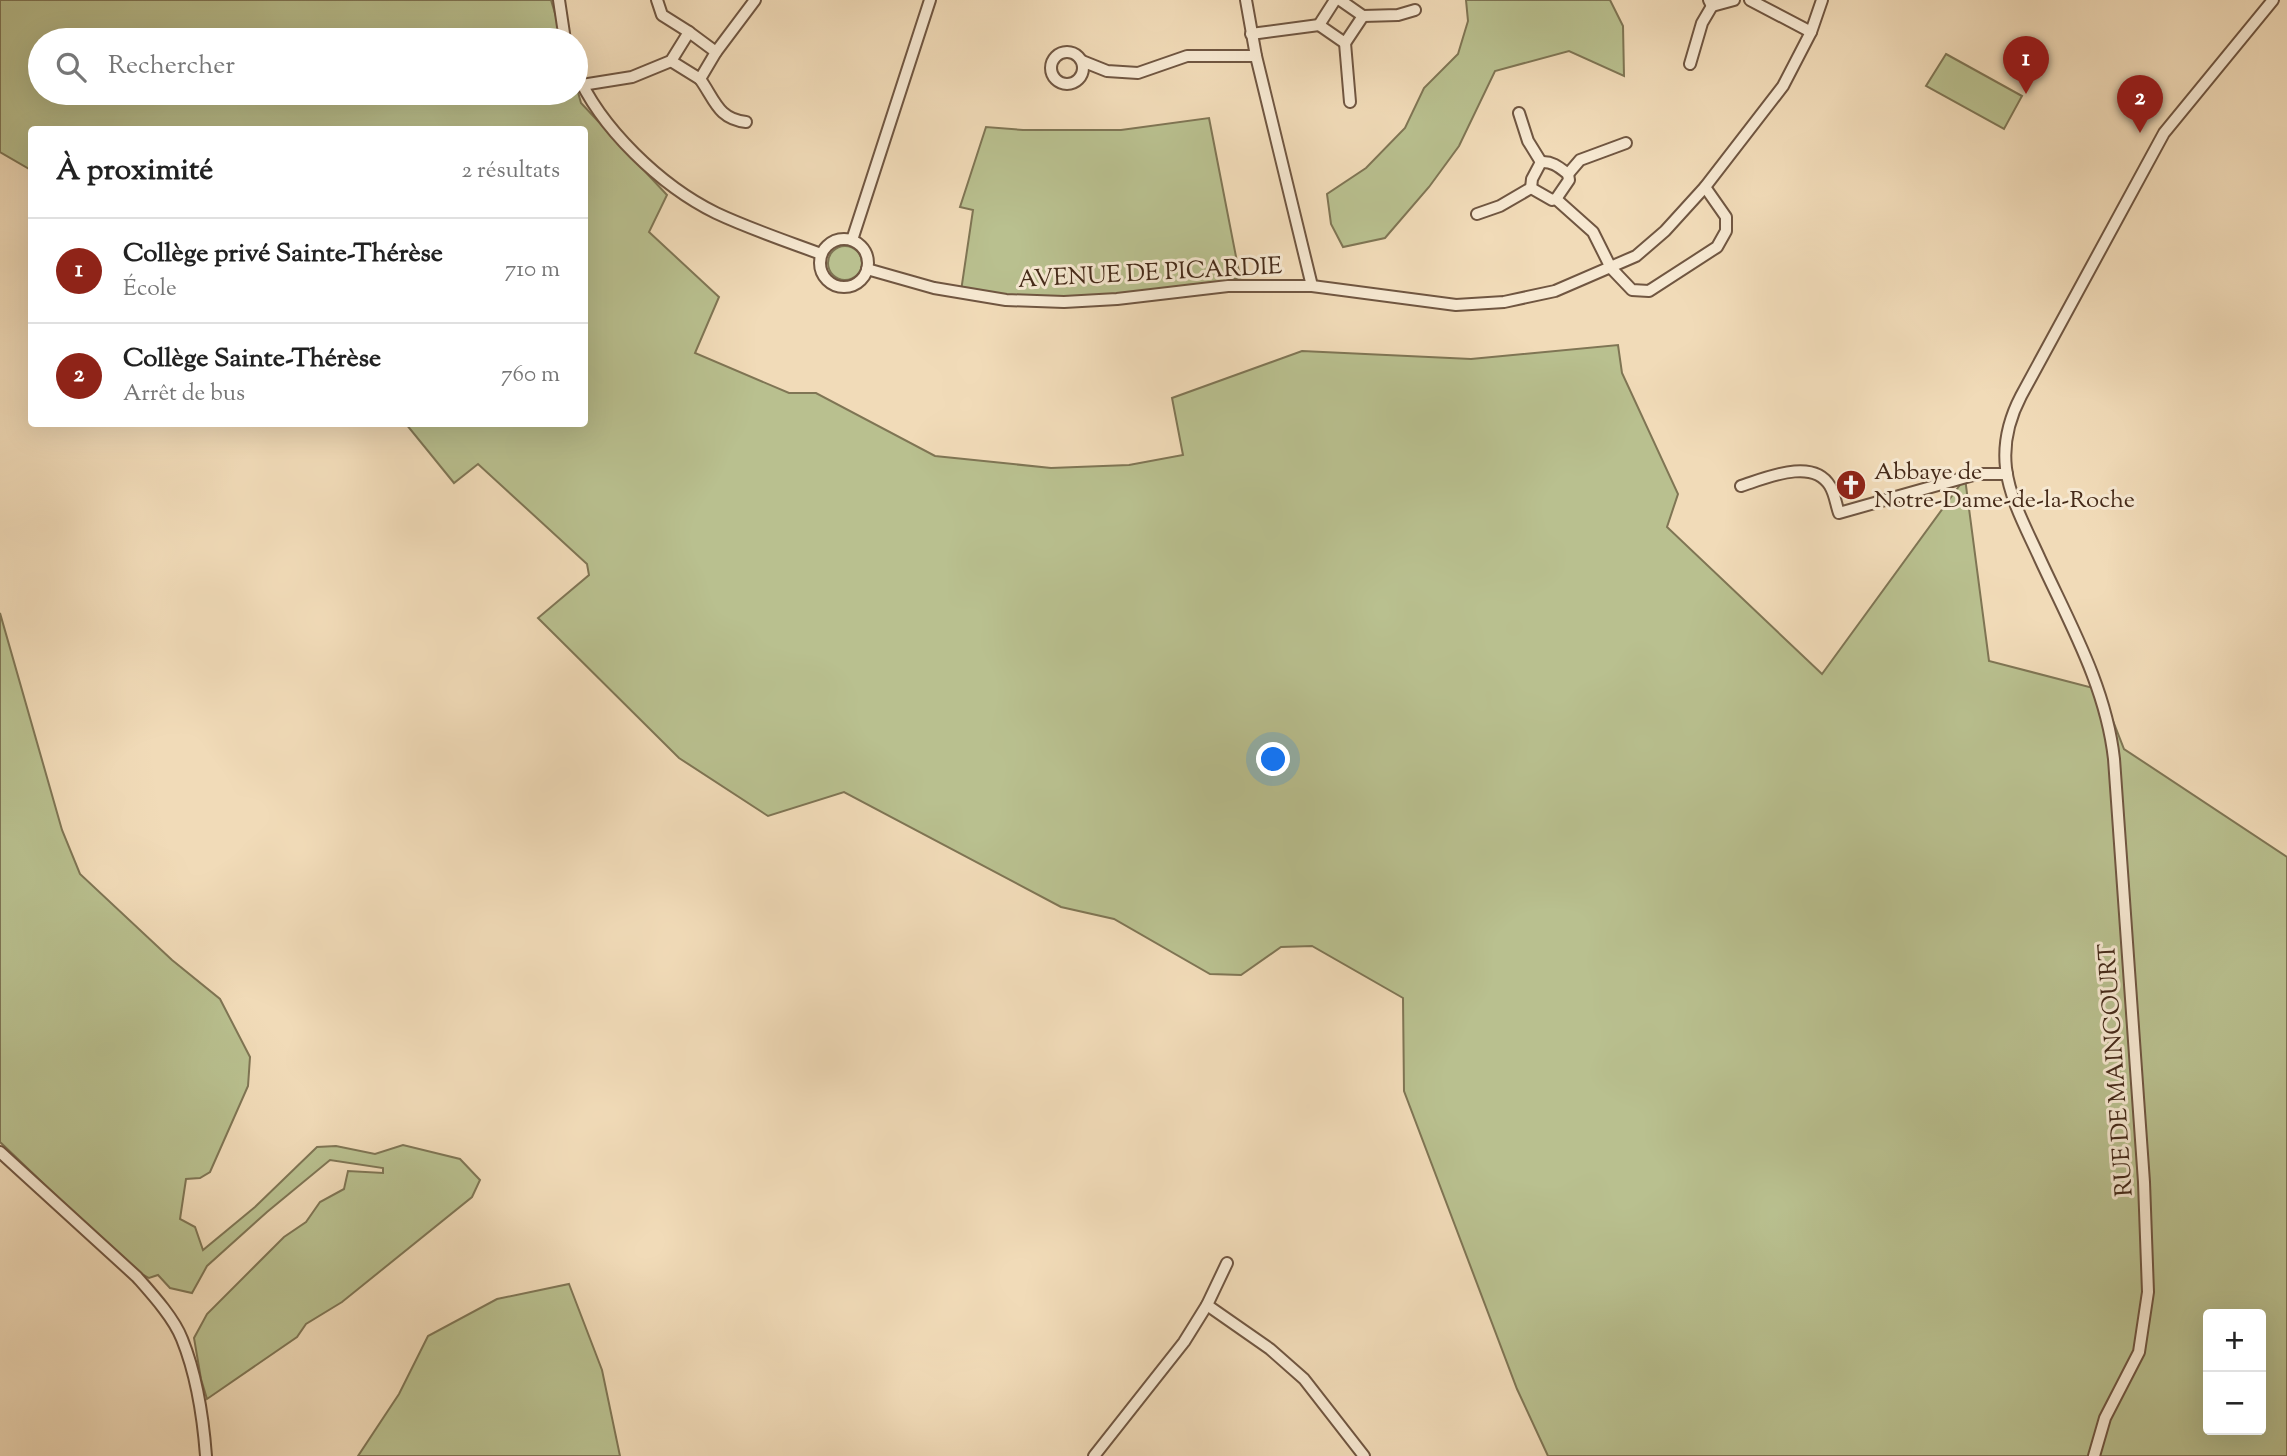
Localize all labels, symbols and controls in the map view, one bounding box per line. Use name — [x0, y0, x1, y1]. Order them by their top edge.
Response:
search box — [28, 28, 588, 105]
pin: 1 — [2003, 36, 2049, 94]
icon: search — [52, 48, 90, 86]
text: Rechercher — [108, 48, 235, 85]
pin: 2 — [2117, 75, 2163, 133]
text: À proximité — [56, 150, 213, 193]
text: 2 résultats — [461, 155, 560, 188]
text: Collège privé Sainte-Thérèse — [123, 236, 443, 273]
street label: AVENUE DE PICARDIE — [1017, 250, 1284, 298]
text: 1 — [75, 254, 83, 287]
text: 710 m — [505, 254, 560, 287]
text: École — [123, 273, 177, 306]
text: Collège Sainte-Thérèse — [123, 341, 381, 378]
text: 2 — [74, 359, 84, 392]
text: 760 m — [501, 359, 560, 392]
text: Arrêt de bus — [123, 378, 245, 411]
place label: Abbaye de Notre-Dame-de-la-Roche — [1874, 456, 2135, 518]
church icon: Abbaye de Notre-Dame-de-la-Roche — [1834, 468, 1868, 502]
your location — [1256, 742, 1290, 776]
street label: RUE DE MAINCOURT — [2091, 942, 2143, 1198]
map controls — [2203, 1309, 2266, 1435]
button: + — [2203, 1309, 2266, 1372]
button: − — [2203, 1372, 2266, 1435]

